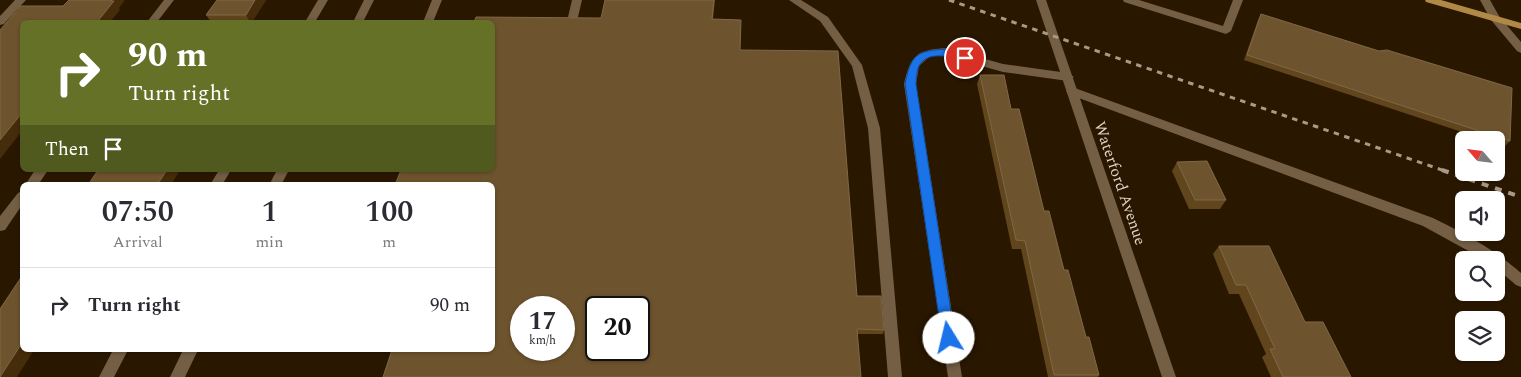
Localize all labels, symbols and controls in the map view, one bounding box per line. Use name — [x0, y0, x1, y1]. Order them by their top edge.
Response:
text: 90 m — [128, 29, 208, 82]
pin — [944, 37, 986, 79]
icon: right — [45, 40, 110, 105]
icon: arrive — [951, 44, 979, 72]
text: Turn right — [128, 77, 230, 110]
street label: Waterford Avenue — [1088, 118, 1152, 248]
north arrow — [1455, 131, 1505, 181]
map controls — [1455, 131, 1505, 361]
text: Then — [45, 135, 89, 164]
icon: arrive — [99, 135, 127, 163]
text: 07:50 — [102, 189, 174, 235]
text: 1 — [261, 189, 277, 235]
text: 100 — [365, 189, 413, 235]
button: sound — [1455, 191, 1505, 241]
text: Arrival — [113, 230, 163, 254]
text: min — [255, 230, 283, 254]
text: m — [382, 230, 396, 254]
button: search — [1455, 251, 1505, 301]
icon: right — [45, 291, 73, 319]
text: Turn right — [88, 291, 181, 320]
text: 90 m — [430, 291, 470, 320]
speed limit sign: 20 — [585, 296, 650, 361]
text: 17 — [528, 303, 557, 341]
position arrow — [922, 311, 974, 363]
button: layers — [1455, 311, 1505, 361]
text: km/h — [529, 331, 556, 350]

